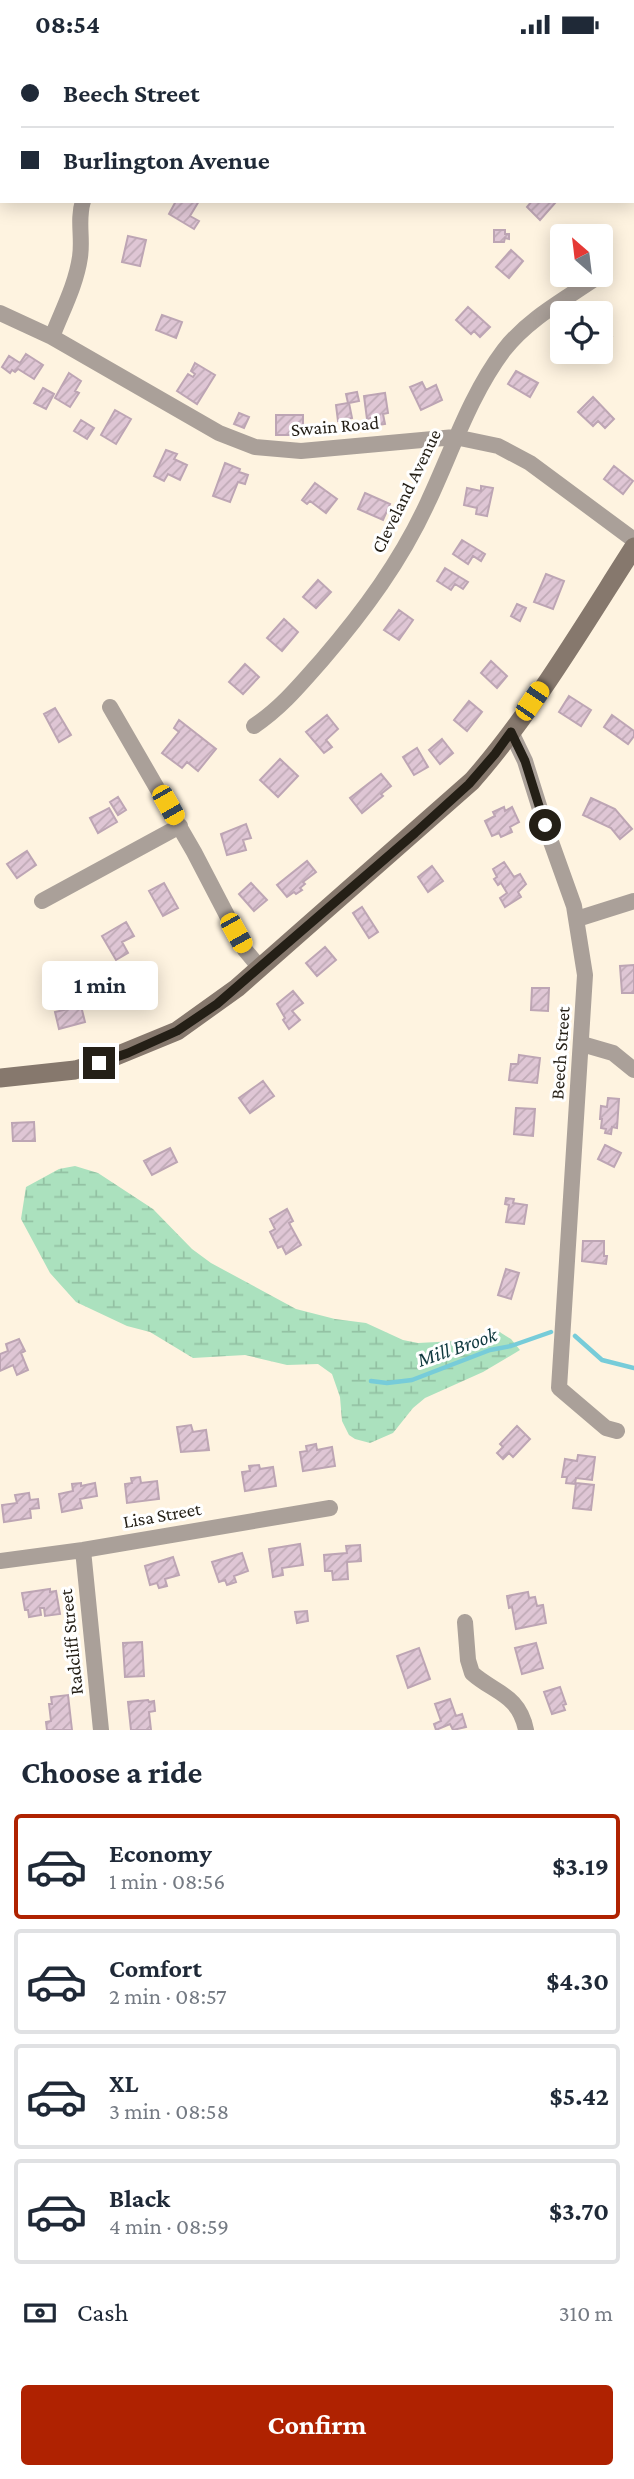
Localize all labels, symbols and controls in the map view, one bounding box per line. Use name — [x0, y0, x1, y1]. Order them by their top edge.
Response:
text: 08:54 — [35, 10, 100, 39]
text: Beech Street — [63, 79, 200, 108]
text: Burlington Avenue — [63, 146, 270, 175]
north arrow — [550, 224, 612, 287]
map controls — [550, 224, 613, 364]
button: locate — [550, 301, 613, 364]
street label: Swain Road — [290, 412, 380, 440]
street label: Cleveland Avenue — [367, 426, 445, 556]
car — [512, 678, 553, 724]
car — [149, 782, 188, 828]
route start — [529, 809, 561, 841]
car — [217, 910, 256, 956]
callout: 1 min — [41, 961, 157, 1011]
text: 1 min — [74, 972, 126, 998]
street label: Beech Street — [546, 1005, 574, 1100]
route end — [83, 1047, 115, 1079]
water label: Mill Brook — [413, 1322, 501, 1372]
street label: Lisa Street — [121, 1498, 203, 1532]
street label: Radcliff Street — [55, 1587, 87, 1696]
text: Choose a ride — [21, 1754, 202, 1790]
icon: car — [25, 1835, 88, 1898]
text: Economy — [109, 1839, 212, 1868]
text: $3.19 — [552, 1852, 609, 1881]
text: 1 min · 08:56 — [109, 1868, 225, 1894]
icon: car — [25, 1950, 88, 2013]
text: Comfort — [109, 1954, 202, 1983]
text: $4.30 — [546, 1967, 609, 1996]
text: 2 min · 08:57 — [109, 1983, 227, 2009]
icon: car — [25, 2065, 88, 2128]
text: XL — [109, 2069, 138, 2098]
text: $5.42 — [550, 2082, 609, 2111]
text: 3 min · 08:58 — [109, 2098, 229, 2124]
icon: car — [25, 2180, 88, 2243]
text: Black — [109, 2184, 170, 2213]
text: $3.70 — [549, 2197, 609, 2226]
text: 4 min · 08:59 — [109, 2213, 229, 2239]
icon: cash — [21, 2294, 59, 2332]
text: Cash — [77, 2298, 128, 2327]
text: 310 m — [559, 2300, 613, 2326]
button: Confirm — [21, 2385, 613, 2465]

